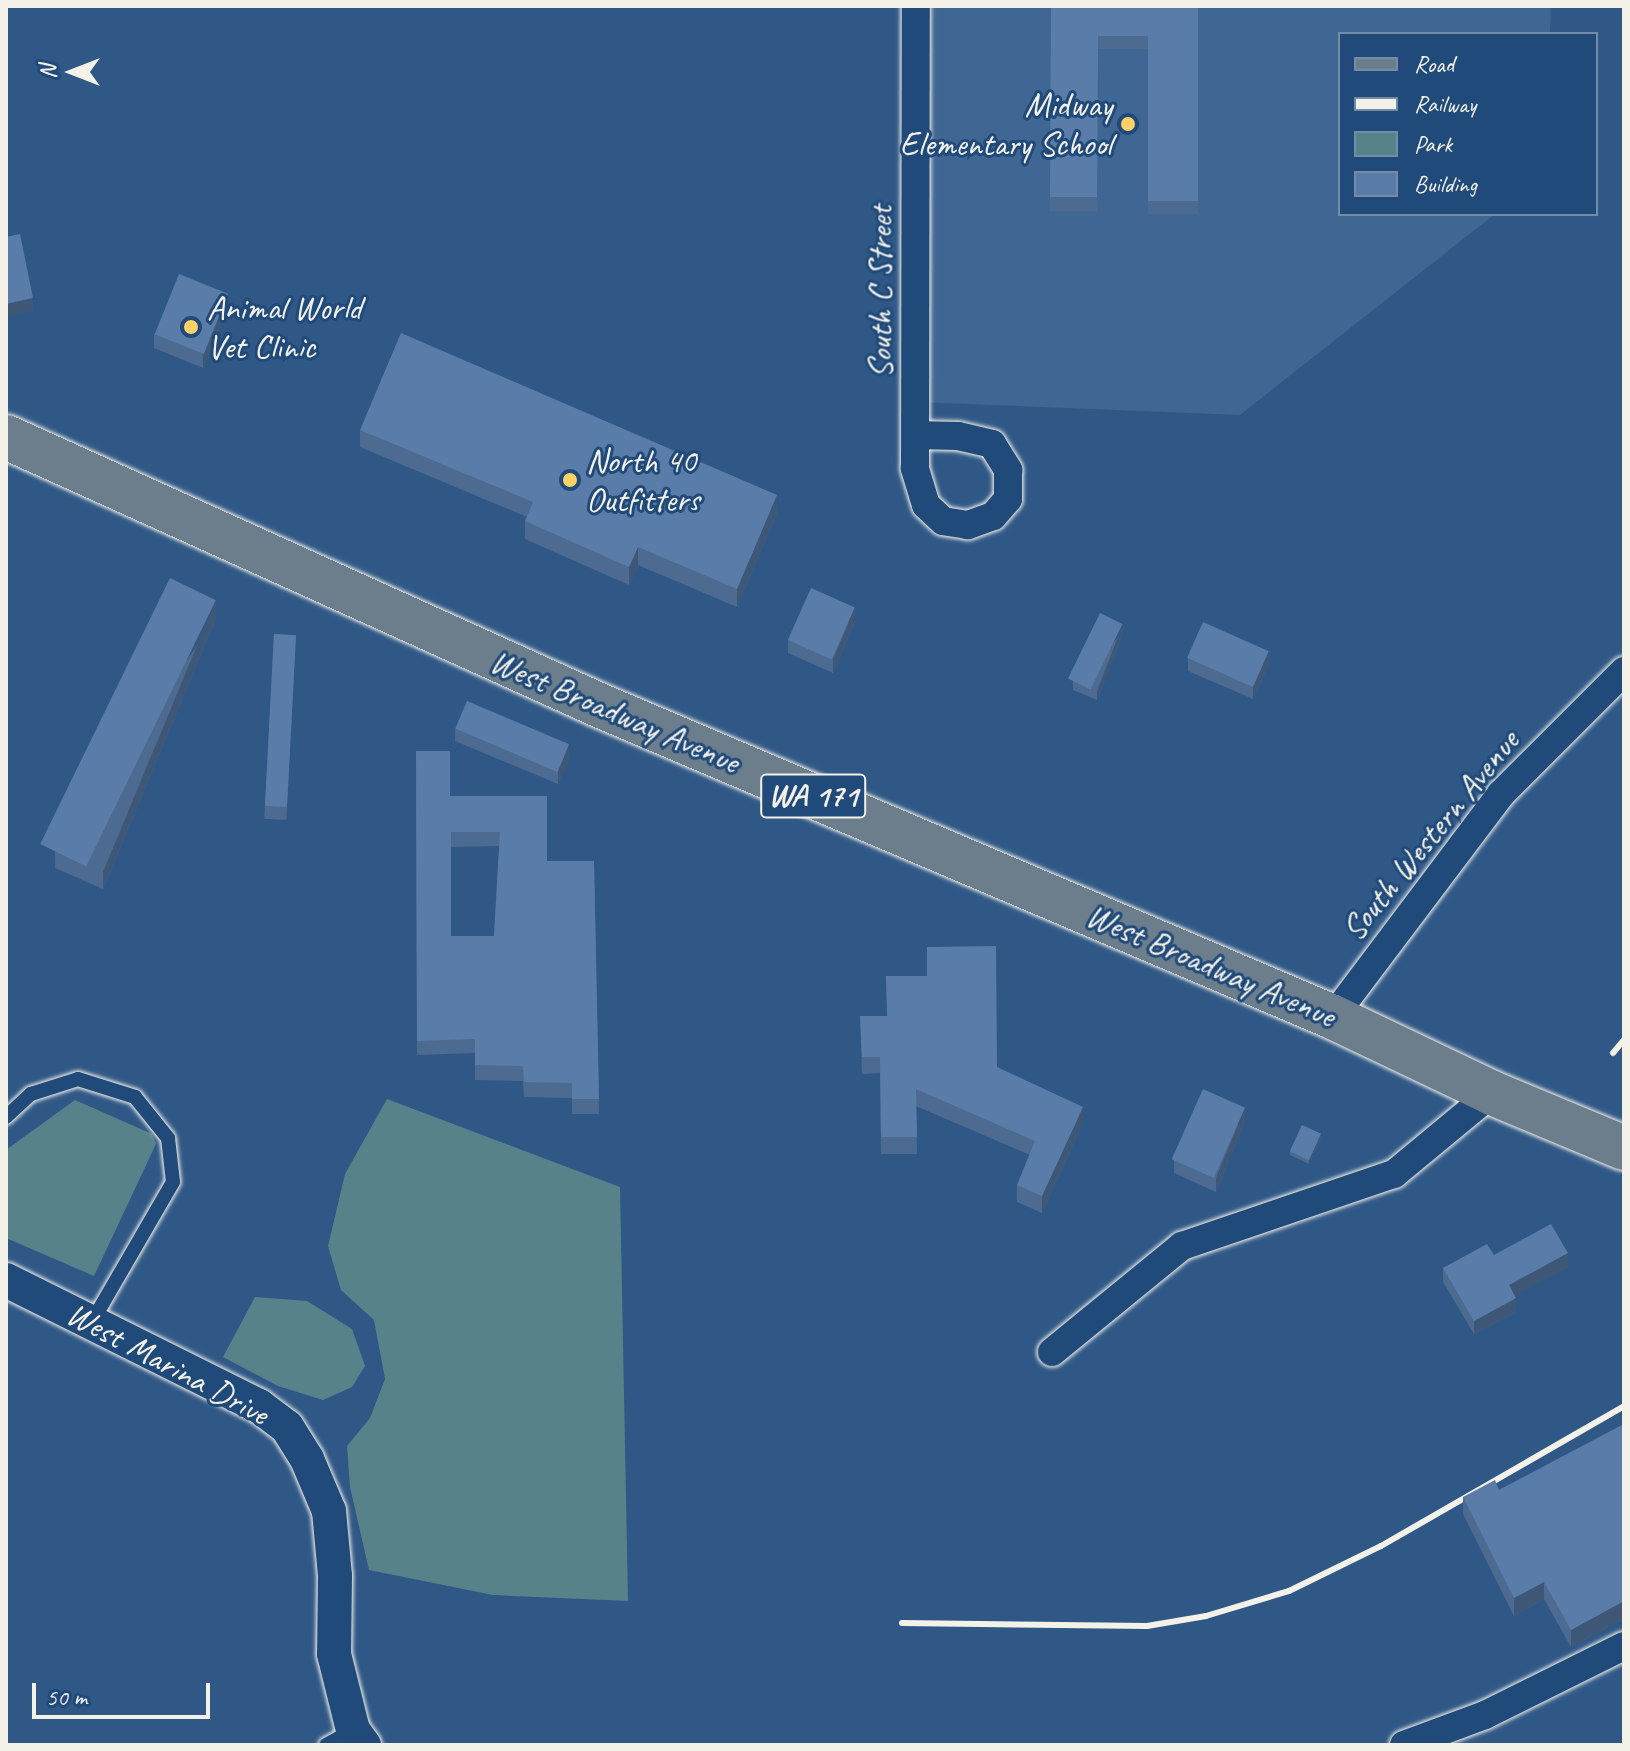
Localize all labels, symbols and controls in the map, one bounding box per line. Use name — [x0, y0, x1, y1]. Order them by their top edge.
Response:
north arrow — [32, 32, 112, 112]
legend — [1338, 32, 1598, 216]
text: Road — [1414, 49, 1454, 79]
text: N — [34, 65, 62, 79]
place label: Midway Elementary School — [900, 84, 1112, 164]
text: Railway — [1414, 89, 1476, 119]
marker: Midway Elementary School — [1119, 115, 1137, 133]
text: Park — [1414, 129, 1452, 159]
text: Building — [1414, 169, 1477, 199]
street label: South C Street — [860, 205, 900, 379]
place label: Animal World Vet Clinic — [207, 287, 362, 366]
marker: Animal World Vet Clinic — [182, 318, 200, 336]
place label: North 40 Outfitters — [586, 440, 700, 520]
marker: North 40 Outfitters — [561, 471, 579, 489]
street label: West Broadway Avenue — [485, 640, 745, 782]
street label: South Western Avenue — [1333, 721, 1527, 949]
road number: WA 171 — [759, 768, 867, 824]
street label: West Broadway Avenue — [1081, 894, 1341, 1036]
street label: West Marina Drive — [60, 1293, 276, 1433]
scale bar — [36, 1667, 214, 1717]
text: 50 m — [46, 1682, 87, 1712]

